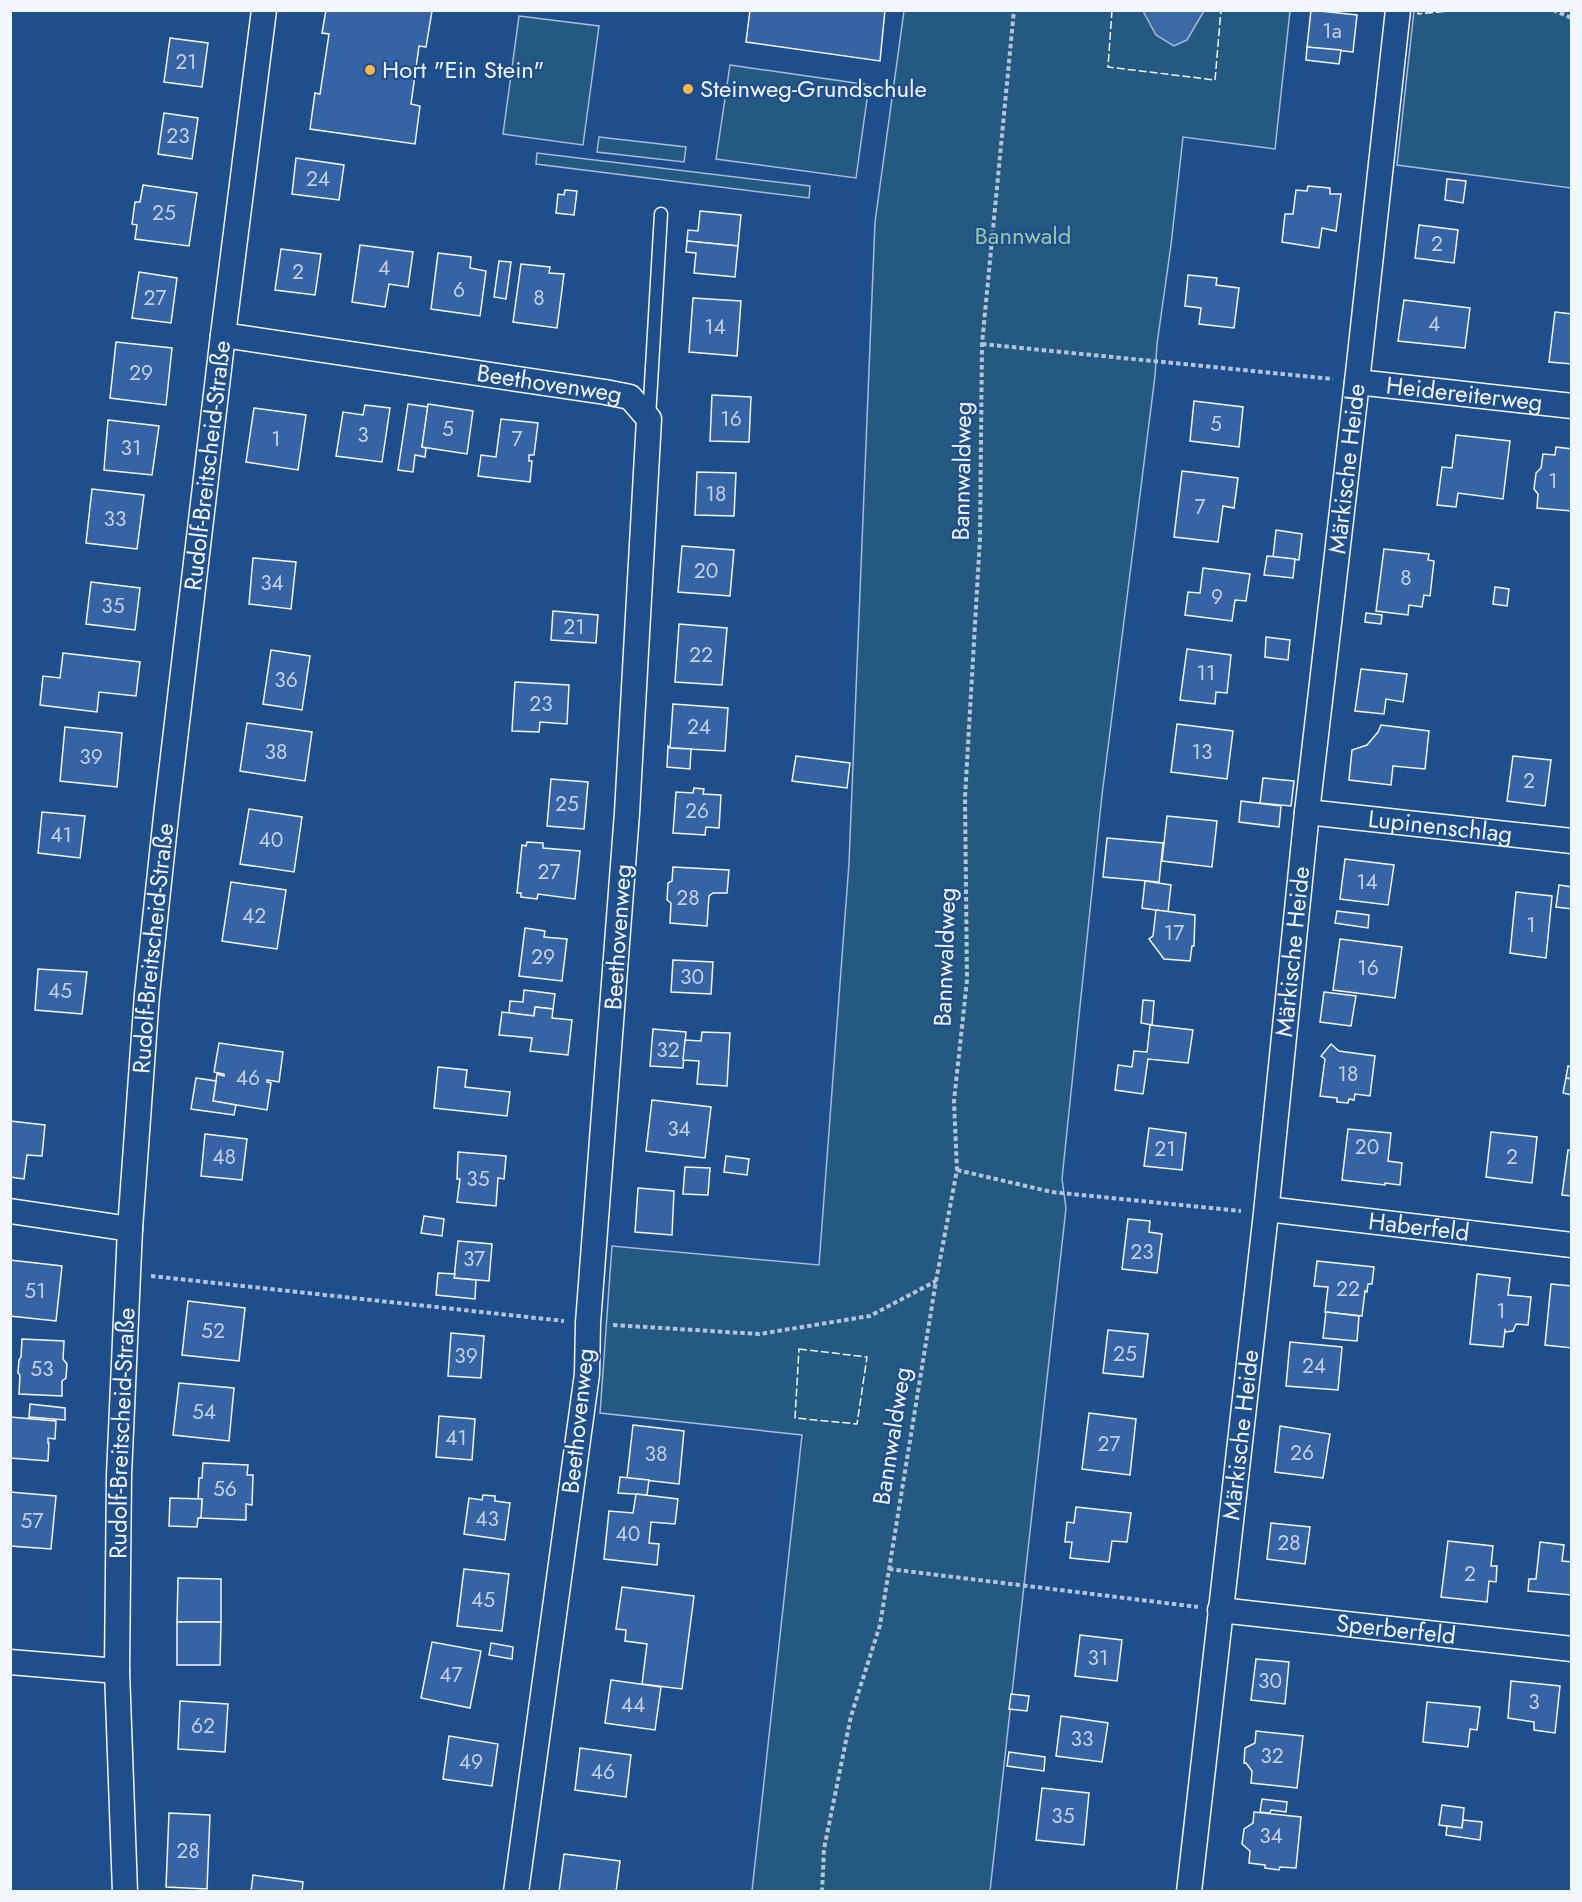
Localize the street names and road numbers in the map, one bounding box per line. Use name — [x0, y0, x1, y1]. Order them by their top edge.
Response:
street label: Rudolf-Breitscheid-Straße — [175, 338, 239, 592]
street label: Beethovenweg — [474, 355, 625, 412]
street label: Heidereiterweg — [1384, 367, 1545, 420]
street label: Märkische Heide — [1319, 382, 1374, 556]
street label: Bannwaldweg — [943, 401, 980, 541]
street label: Lupinenschlag — [1366, 801, 1514, 851]
street label: Rudolf-Breitscheid-Straße — [123, 821, 182, 1075]
street label: Beethovenweg — [595, 863, 640, 1011]
street label: Märkische Heide — [1266, 865, 1318, 1039]
street label: Bannwaldweg — [925, 887, 964, 1027]
street label: Haberfeld — [1367, 1203, 1471, 1250]
street label: Rudolf-Breitscheid-Straße — [100, 1307, 143, 1559]
street label: Beethovenweg — [552, 1346, 603, 1496]
street label: Märkische Heide — [1213, 1348, 1267, 1522]
street label: Bannwaldweg — [863, 1364, 920, 1507]
street label: Sperberfeld — [1334, 1605, 1458, 1653]

